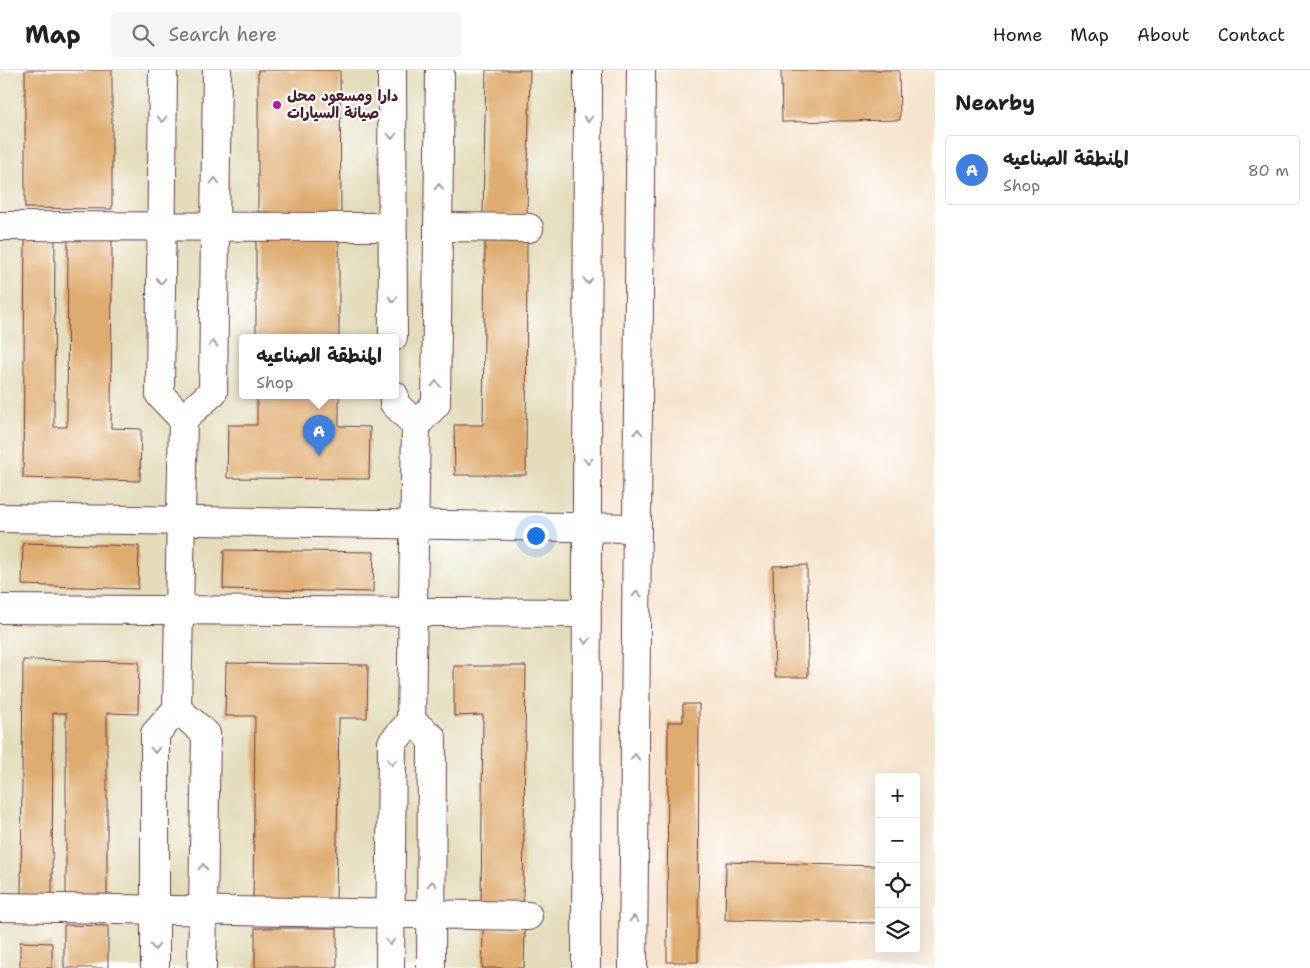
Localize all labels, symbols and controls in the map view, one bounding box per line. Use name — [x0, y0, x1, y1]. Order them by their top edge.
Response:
search box — [111, 12, 461, 57]
text: Map — [25, 19, 81, 51]
icon: search — [129, 21, 157, 49]
text: Search here — [169, 22, 277, 47]
text: Home — [993, 23, 1042, 47]
text: Map — [1070, 23, 1109, 47]
text: About — [1137, 23, 1190, 47]
text: Contact — [1218, 23, 1285, 47]
place label: دارا ومسعود محل صيانة السيارات — [287, 86, 398, 123]
text: Nearby — [955, 89, 1035, 117]
marker: دارا ومسعود محل صيانة السيارات — [271, 99, 283, 111]
one-way arrow — [157, 115, 167, 123]
one-way arrow — [583, 115, 593, 123]
one-way arrow — [387, 132, 397, 140]
text: المنطقة الصناعيه — [1003, 146, 1129, 171]
text: A — [966, 160, 978, 181]
text: 80 m — [1248, 160, 1289, 181]
text: Shop — [1003, 175, 1040, 196]
one-way arrow — [210, 177, 220, 184]
one-way arrow — [434, 182, 444, 190]
one-way arrow — [156, 278, 166, 285]
one-way arrow — [583, 278, 593, 285]
one-way arrow — [388, 295, 398, 303]
popup — [239, 334, 399, 399]
one-way arrow — [208, 339, 218, 347]
text: المنطقة الصناعيه — [256, 343, 382, 368]
text: Shop — [256, 372, 293, 393]
one-way arrow — [431, 380, 441, 388]
pin: A — [303, 415, 335, 456]
one-way arrow — [633, 428, 643, 436]
one-way arrow — [583, 458, 593, 465]
your location — [523, 523, 549, 549]
one-way arrow — [632, 590, 642, 598]
one-way arrow — [581, 638, 591, 645]
one-way arrow — [150, 746, 160, 754]
one-way arrow — [630, 753, 640, 760]
one-way arrow — [387, 758, 397, 766]
map controls — [875, 773, 920, 953]
button: + — [875, 773, 920, 818]
button: − — [875, 818, 920, 863]
one-way arrow — [198, 863, 209, 871]
button: locate — [875, 863, 920, 908]
one-way arrow — [427, 880, 437, 888]
button: layers — [875, 908, 920, 953]
one-way arrow — [629, 915, 639, 923]
one-way arrow — [385, 938, 395, 946]
one-way arrow — [150, 944, 160, 952]

